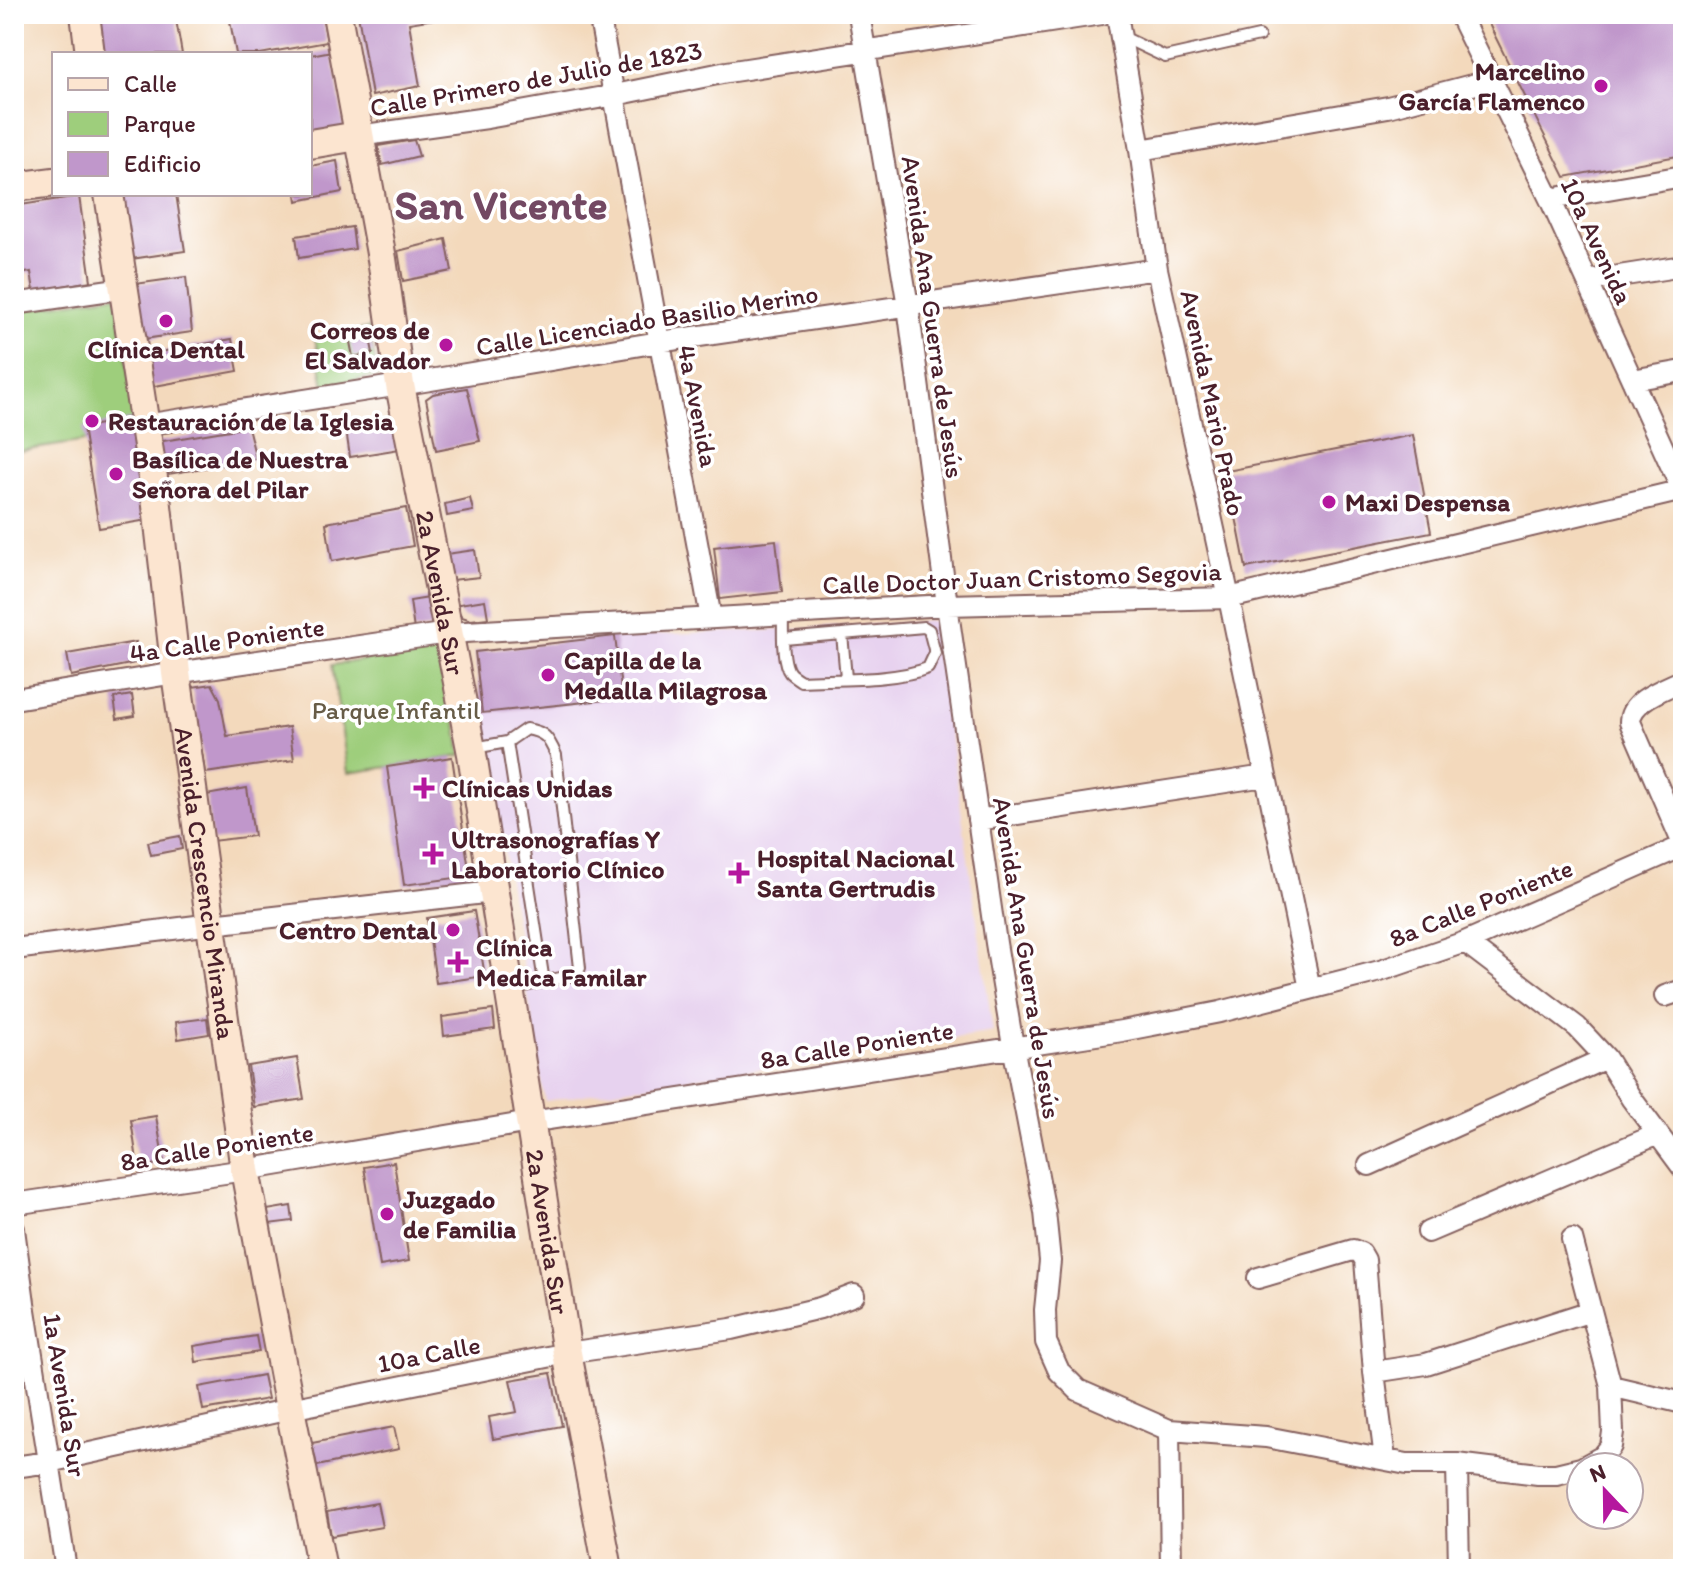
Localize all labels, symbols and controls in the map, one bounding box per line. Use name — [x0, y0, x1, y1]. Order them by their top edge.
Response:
street label: Calle Primero de Julio de 1823 — [367, 34, 705, 124]
legend — [52, 52, 312, 196]
place label: Marcelino García Flamenco — [1398, 55, 1585, 117]
text: Calle — [124, 69, 177, 98]
marker: Marcelino García Flamenco — [1592, 77, 1610, 95]
text: Parque — [124, 109, 196, 138]
text: Edificio — [124, 149, 201, 178]
street label: Avenida Ana Guerra de Jesús — [895, 154, 971, 480]
street label: 10a Avenida — [1554, 172, 1640, 310]
district label: San Vicente — [394, 179, 608, 230]
street label: Calle Licenciado Basilio Merino — [474, 277, 820, 363]
street label: Avenida Mario Prado — [1173, 287, 1253, 519]
marker: Clínica Dental — [157, 312, 175, 330]
place label: Correos de El Salvador — [305, 314, 431, 376]
place label: Clínica Dental — [87, 333, 245, 365]
marker: Correos de El Salvador — [437, 336, 455, 354]
street label: 4a Avenida — [670, 342, 726, 470]
place label: Restauración de la Iglesia — [108, 405, 394, 437]
marker: Restauración de la Iglesia — [83, 412, 101, 430]
place label: Basílica de Nuestra Señora del Pilar — [132, 443, 349, 505]
marker: Basílica de Nuestra Señora del Pilar — [107, 465, 125, 483]
place label: Maxi Despensa — [1345, 486, 1510, 518]
marker: Maxi Despensa — [1320, 493, 1338, 511]
street label: 2a Avenida Sur — [409, 508, 472, 678]
street label: Calle Doctor Juan Cristomo Segovia — [822, 555, 1223, 601]
street label: 4a Calle Poniente — [127, 610, 327, 670]
place label: Capilla de la Medalla Milagrosa — [564, 644, 768, 706]
marker: Capilla de la Medalla Milagrosa — [539, 666, 557, 684]
park label: Parque Infantil — [312, 694, 480, 726]
street label: Avenida Crescencio Miranda — [168, 725, 243, 1042]
place label: Clínicas Unidas — [442, 772, 613, 804]
marker: Clínicas Unidas — [413, 777, 435, 799]
street label: Avenida Ana Guerra de Jesús — [986, 795, 1068, 1121]
place label: Ultrasonografías Y Laboratorio Clínico — [451, 823, 664, 885]
place label: Hospital Nacional Santa Gertrudis — [757, 842, 955, 904]
marker: Ultrasonografías Y Laboratorio Clínico — [422, 843, 444, 865]
street label: 8a Calle Poniente — [1385, 852, 1577, 954]
marker: Hospital Nacional Santa Gertrudis — [728, 862, 750, 884]
place label: Centro Dental — [279, 914, 438, 946]
marker: Centro Dental — [444, 921, 462, 939]
place label: Clínica Medica Familar — [476, 931, 647, 993]
marker: Clínica Medica Familar — [447, 951, 469, 973]
street label: 8a Calle Poniente — [758, 1014, 956, 1076]
street label: 8a Calle Poniente — [118, 1116, 316, 1178]
street label: 2a Avenida Sur — [519, 1147, 577, 1317]
place label: Juzgado de Familia — [402, 1183, 516, 1245]
marker: Juzgado de Familia — [378, 1205, 396, 1223]
street label: 1a Avenida Sur — [36, 1311, 94, 1480]
street label: 10a Calle — [375, 1328, 483, 1380]
north arrow — [1565, 1451, 1645, 1531]
text: N — [1586, 1458, 1610, 1488]

